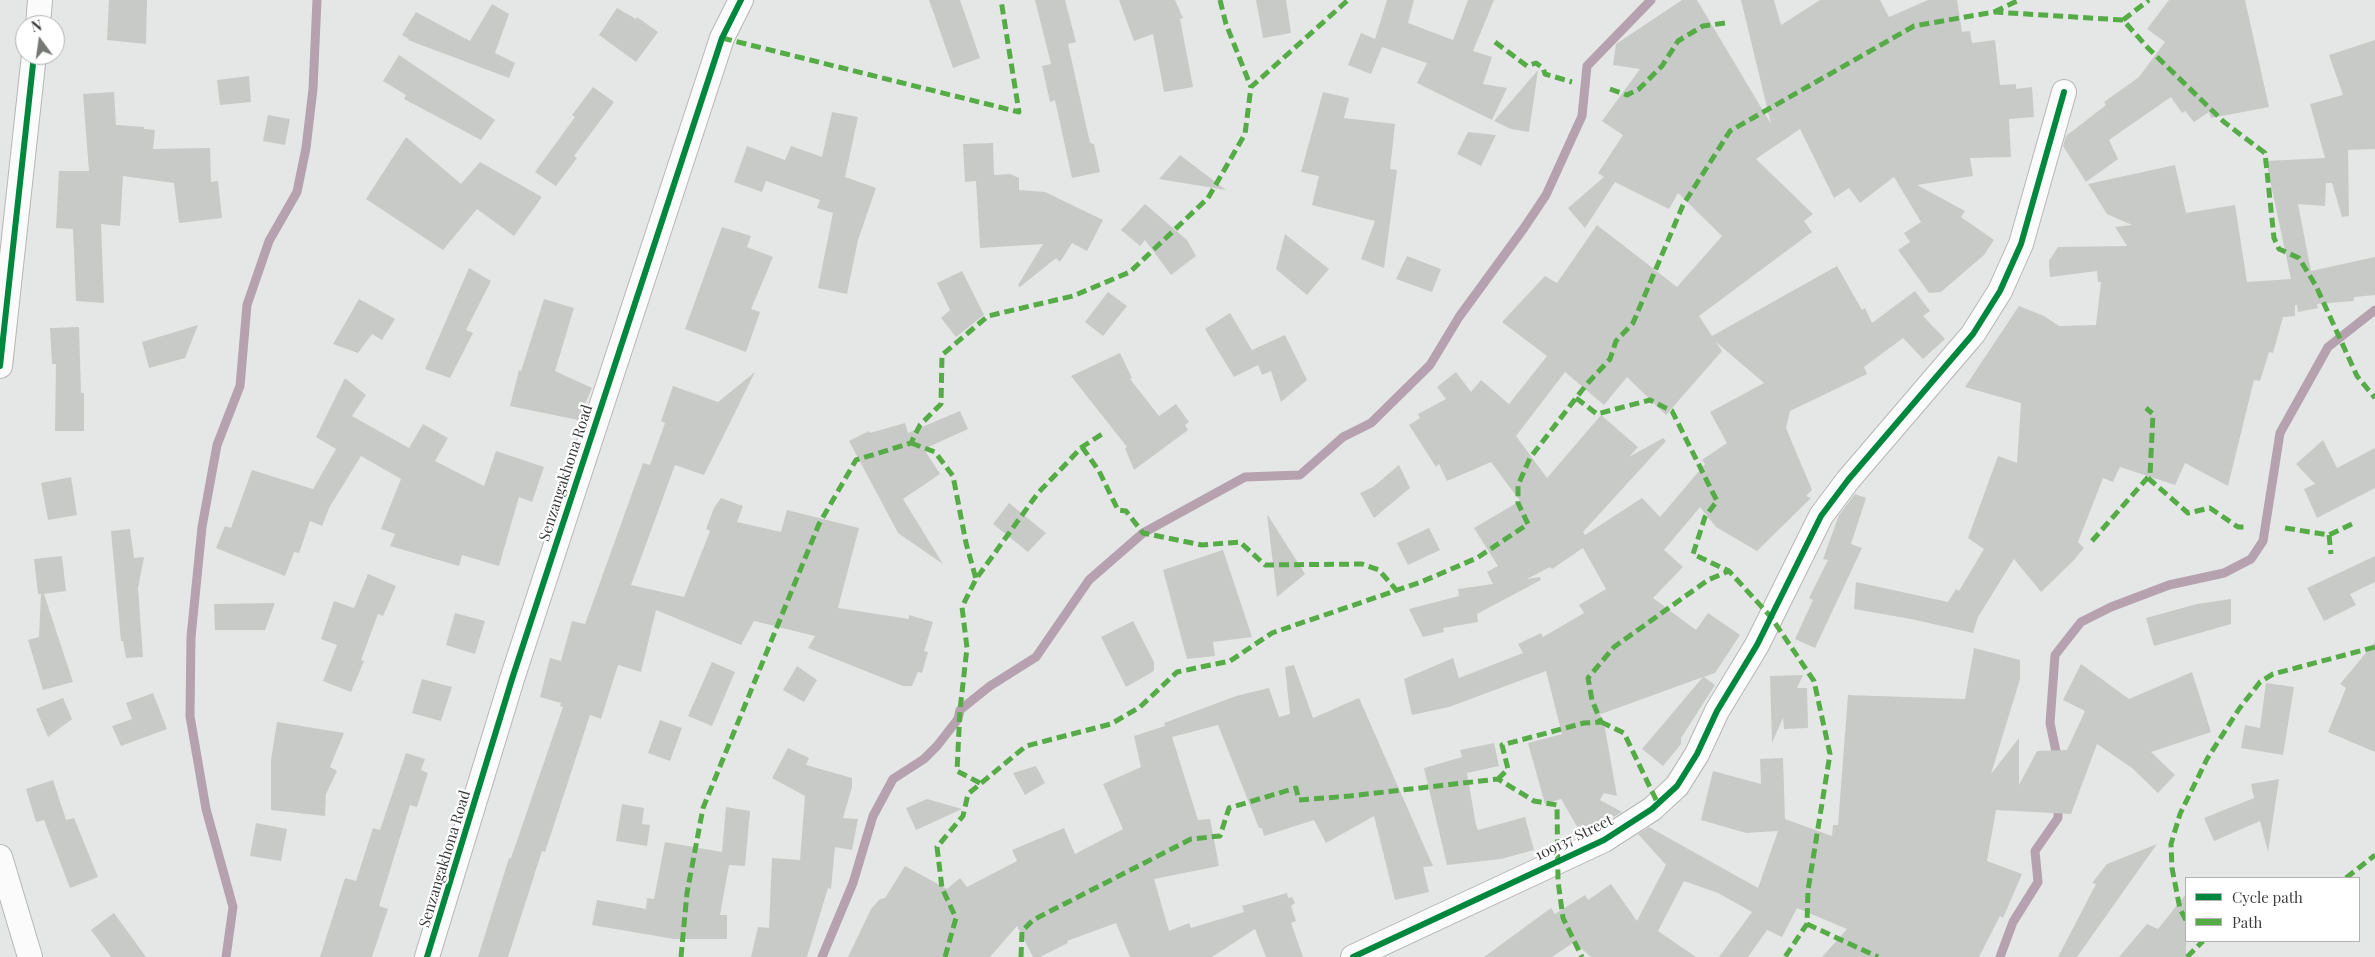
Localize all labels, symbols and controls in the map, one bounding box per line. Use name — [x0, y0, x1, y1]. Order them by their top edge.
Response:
north arrow — [15, 15, 65, 65]
text: N — [29, 15, 44, 36]
street label: Senzangakhona Road — [535, 402, 597, 544]
street label: Senzangakhona Road — [416, 788, 474, 930]
street label: 109137 Street — [1532, 811, 1616, 865]
legend — [2185, 877, 2360, 942]
text: Cycle path — [2232, 887, 2303, 907]
text: Path — [2232, 912, 2262, 932]

